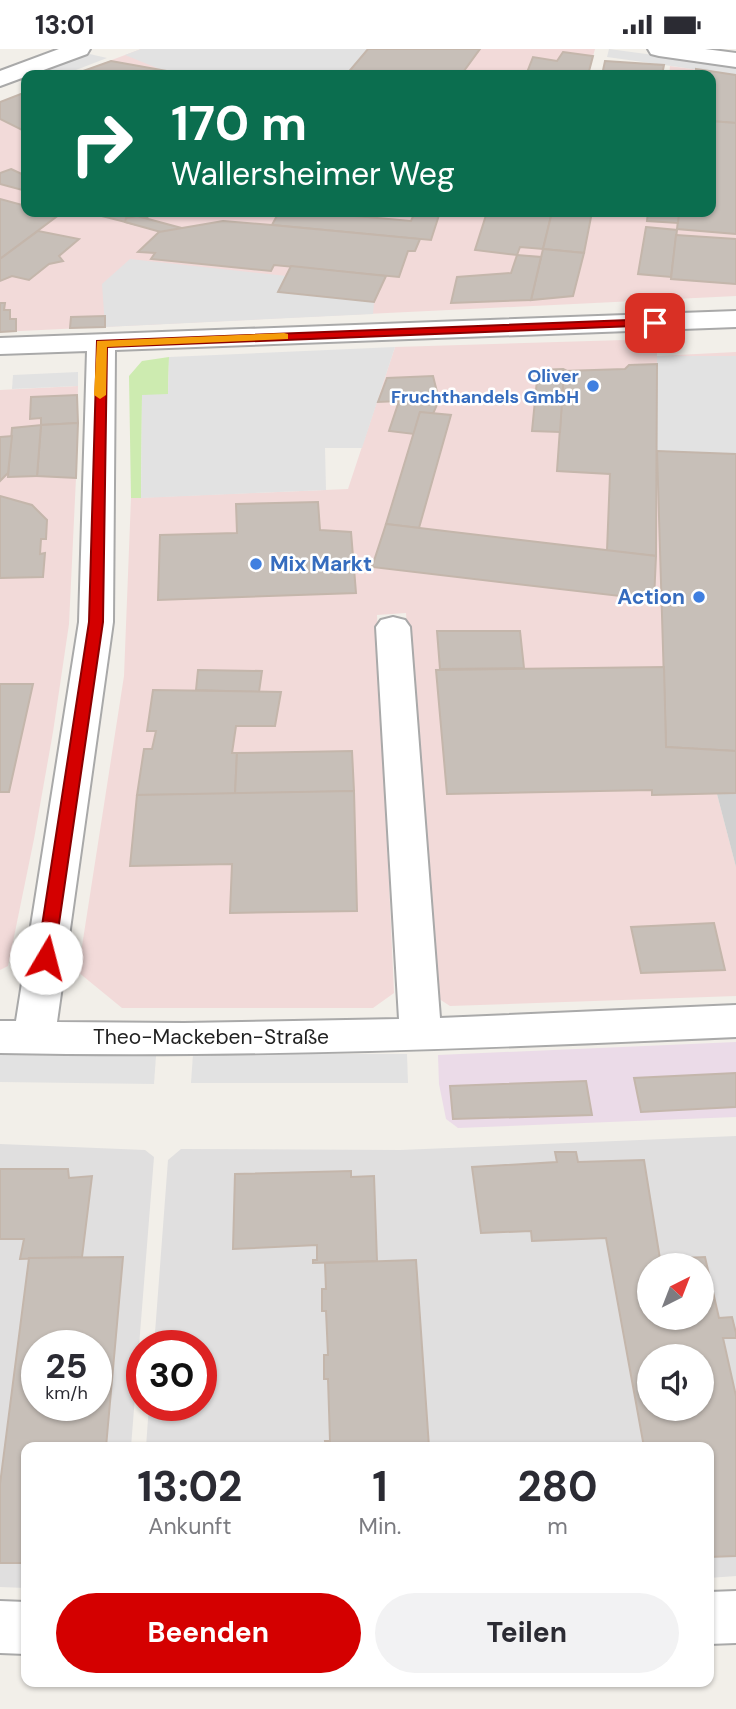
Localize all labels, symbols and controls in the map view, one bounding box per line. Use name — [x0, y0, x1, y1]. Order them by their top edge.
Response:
text: 13:01 — [35, 8, 95, 42]
text: 170 m — [171, 91, 307, 155]
icon: right — [56, 98, 147, 189]
text: Wallersheimer Weg — [171, 153, 455, 195]
pin — [625, 293, 685, 353]
icon: arrive — [636, 304, 674, 342]
place label: Oliver Fruchthandels GmbH — [391, 364, 579, 409]
marker: Oliver Fruchthandels GmbH — [585, 378, 601, 394]
place label: Mix Markt — [270, 550, 372, 578]
marker: Mix Markt — [248, 556, 264, 572]
place label: Action — [617, 583, 685, 611]
marker: Action — [691, 589, 707, 605]
position arrow — [9, 921, 83, 995]
street label: Theo-Mackeben-Straße — [93, 1023, 329, 1051]
north arrow — [637, 1253, 714, 1330]
map controls — [637, 1253, 714, 1421]
speed limit sign: 30 — [126, 1330, 217, 1421]
text: 25 — [46, 1343, 87, 1389]
button: sound — [637, 1344, 714, 1421]
text: km/h — [45, 1381, 88, 1405]
text: 13:02 — [137, 1459, 242, 1514]
text: 1 — [372, 1459, 388, 1514]
text: 280 — [518, 1459, 598, 1514]
text: Ankunft — [148, 1511, 231, 1541]
text: Min. — [359, 1511, 401, 1541]
text: m — [547, 1511, 568, 1541]
button: Beenden — [56, 1593, 361, 1673]
button: Teilen — [375, 1593, 679, 1673]

